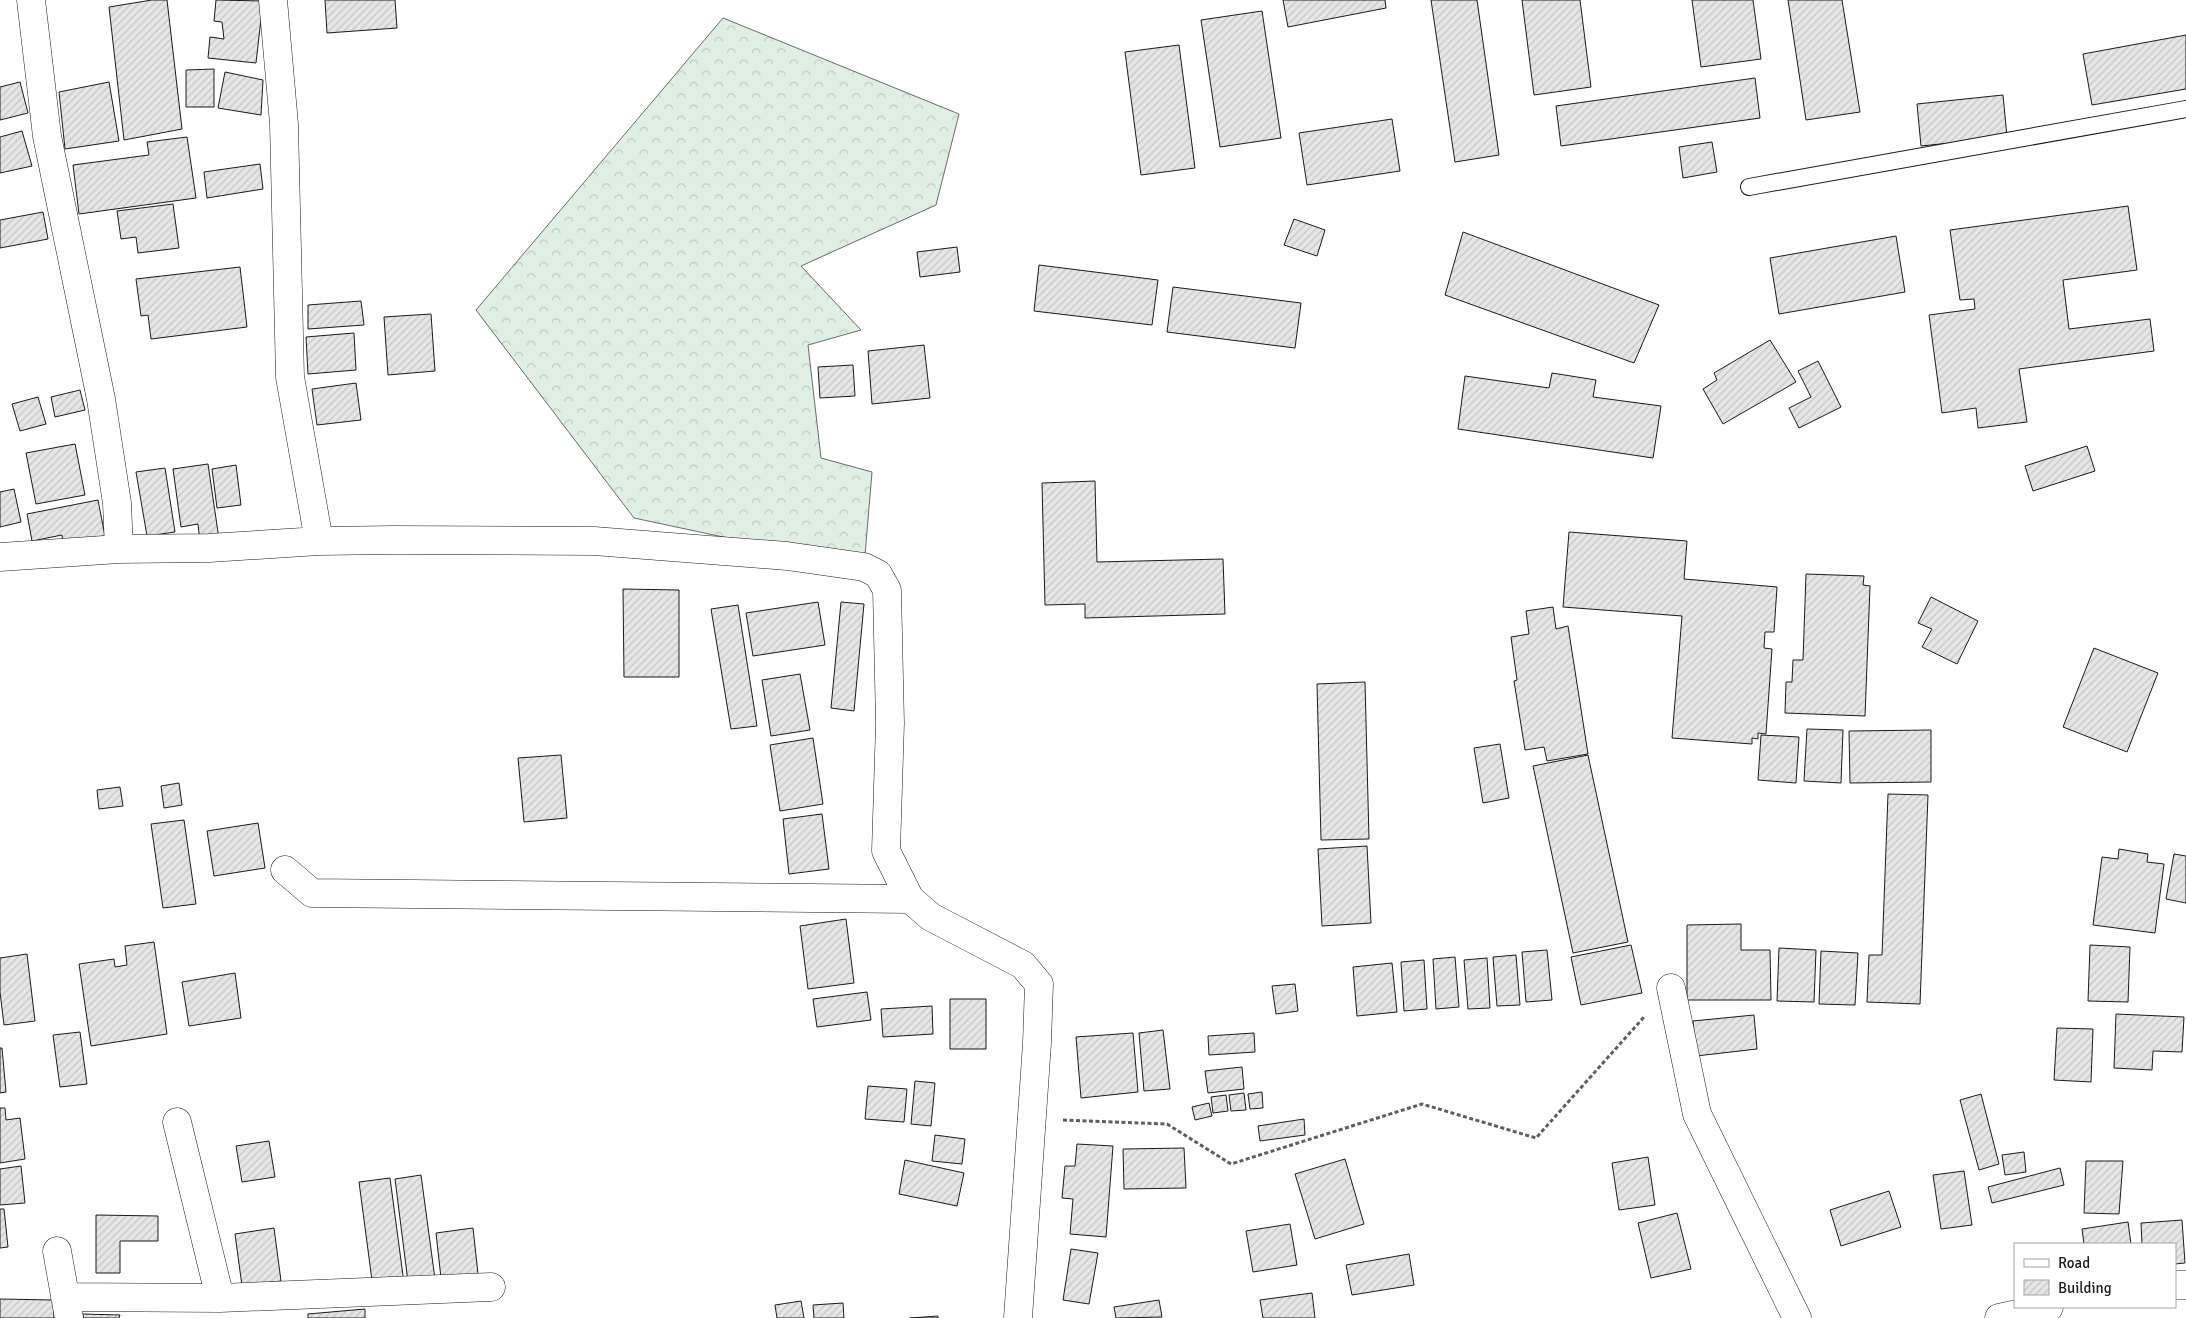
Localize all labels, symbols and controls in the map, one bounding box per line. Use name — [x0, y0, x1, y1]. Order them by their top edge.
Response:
legend — [2014, 1243, 2176, 1308]
text: Road — [2058, 1254, 2090, 1272]
text: Building — [2058, 1279, 2112, 1297]

